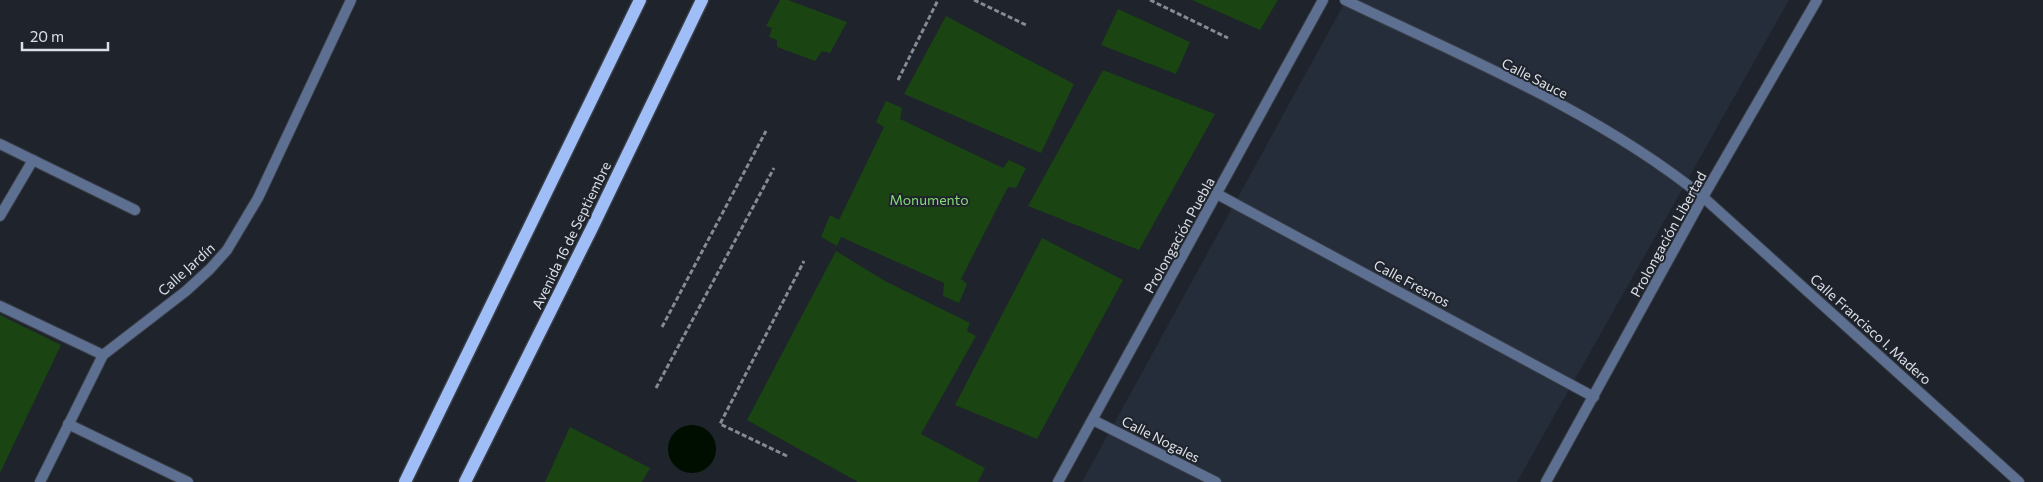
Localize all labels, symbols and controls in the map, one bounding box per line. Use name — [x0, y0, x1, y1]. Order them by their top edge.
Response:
scale bar — [22, 20, 109, 52]
text: 20 m — [30, 27, 64, 45]
street label: Calle Sauce — [1499, 54, 1571, 102]
street label: Avenida 16 de Septiembre — [528, 158, 614, 312]
street label: Prolongación Libertad — [1626, 168, 1710, 300]
street label: Prolongación Puebla — [1140, 174, 1218, 296]
park label: Monumento — [889, 191, 969, 208]
street label: Calle Jardín — [154, 239, 218, 299]
street label: Calle Fresnos — [1371, 256, 1453, 310]
street label: Calle Francisco I. Madero — [1807, 270, 1935, 388]
street label: Calle Nogales — [1119, 412, 1203, 466]

